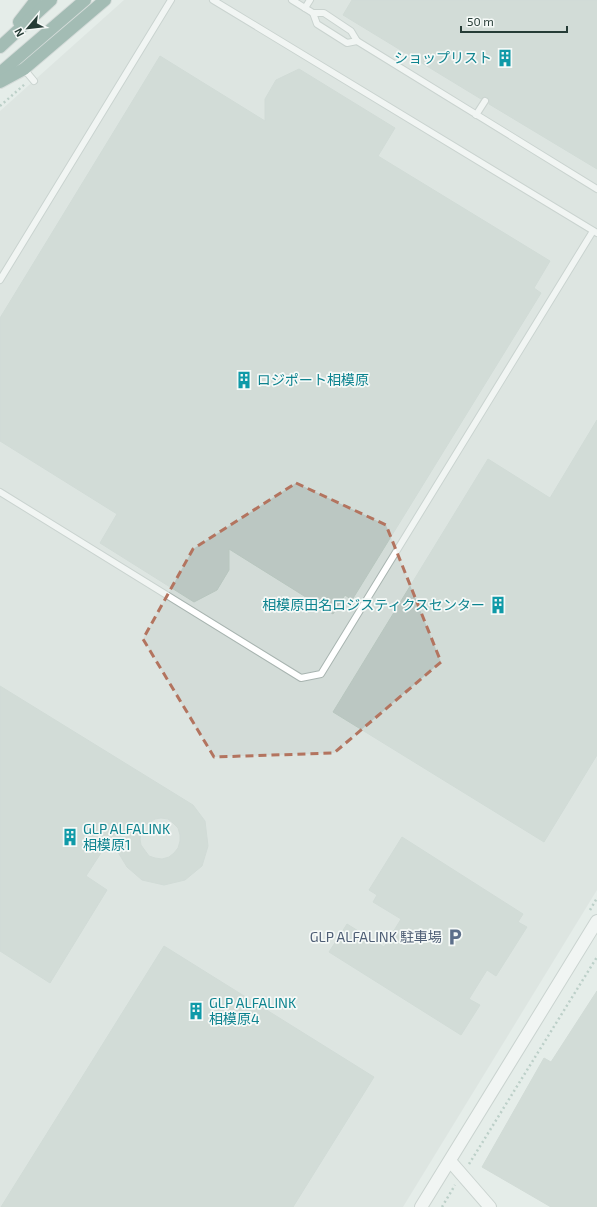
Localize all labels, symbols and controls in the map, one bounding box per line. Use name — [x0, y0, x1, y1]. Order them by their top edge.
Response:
north arrow — [8, 8, 48, 48]
scale bar — [461, 8, 567, 34]
text: 50 m — [467, 14, 494, 28]
text: N — [11, 26, 26, 39]
building icon: ショップリスト — [495, 48, 515, 68]
place label: ショップリスト — [394, 49, 492, 66]
building icon: ロジポート相模原 — [234, 370, 254, 390]
place label: ロジポート相模原 — [257, 371, 369, 388]
building icon: 相模原田名ロジスティクスセンター — [488, 595, 508, 615]
place label: 相模原田名ロジスティクスセンター — [262, 596, 485, 613]
place label: GLP ALFALINK 相模原1 — [83, 820, 171, 853]
building icon: GLP ALFALINK 相模原1 — [60, 827, 80, 847]
parking icon: GLP ALFALINK 駐車場 — [445, 927, 465, 947]
place label: GLP ALFALINK 駐車場 — [310, 928, 442, 945]
place label: GLP ALFALINK 相模原4 — [209, 994, 297, 1027]
building icon: GLP ALFALINK 相模原4 — [186, 1001, 206, 1021]

